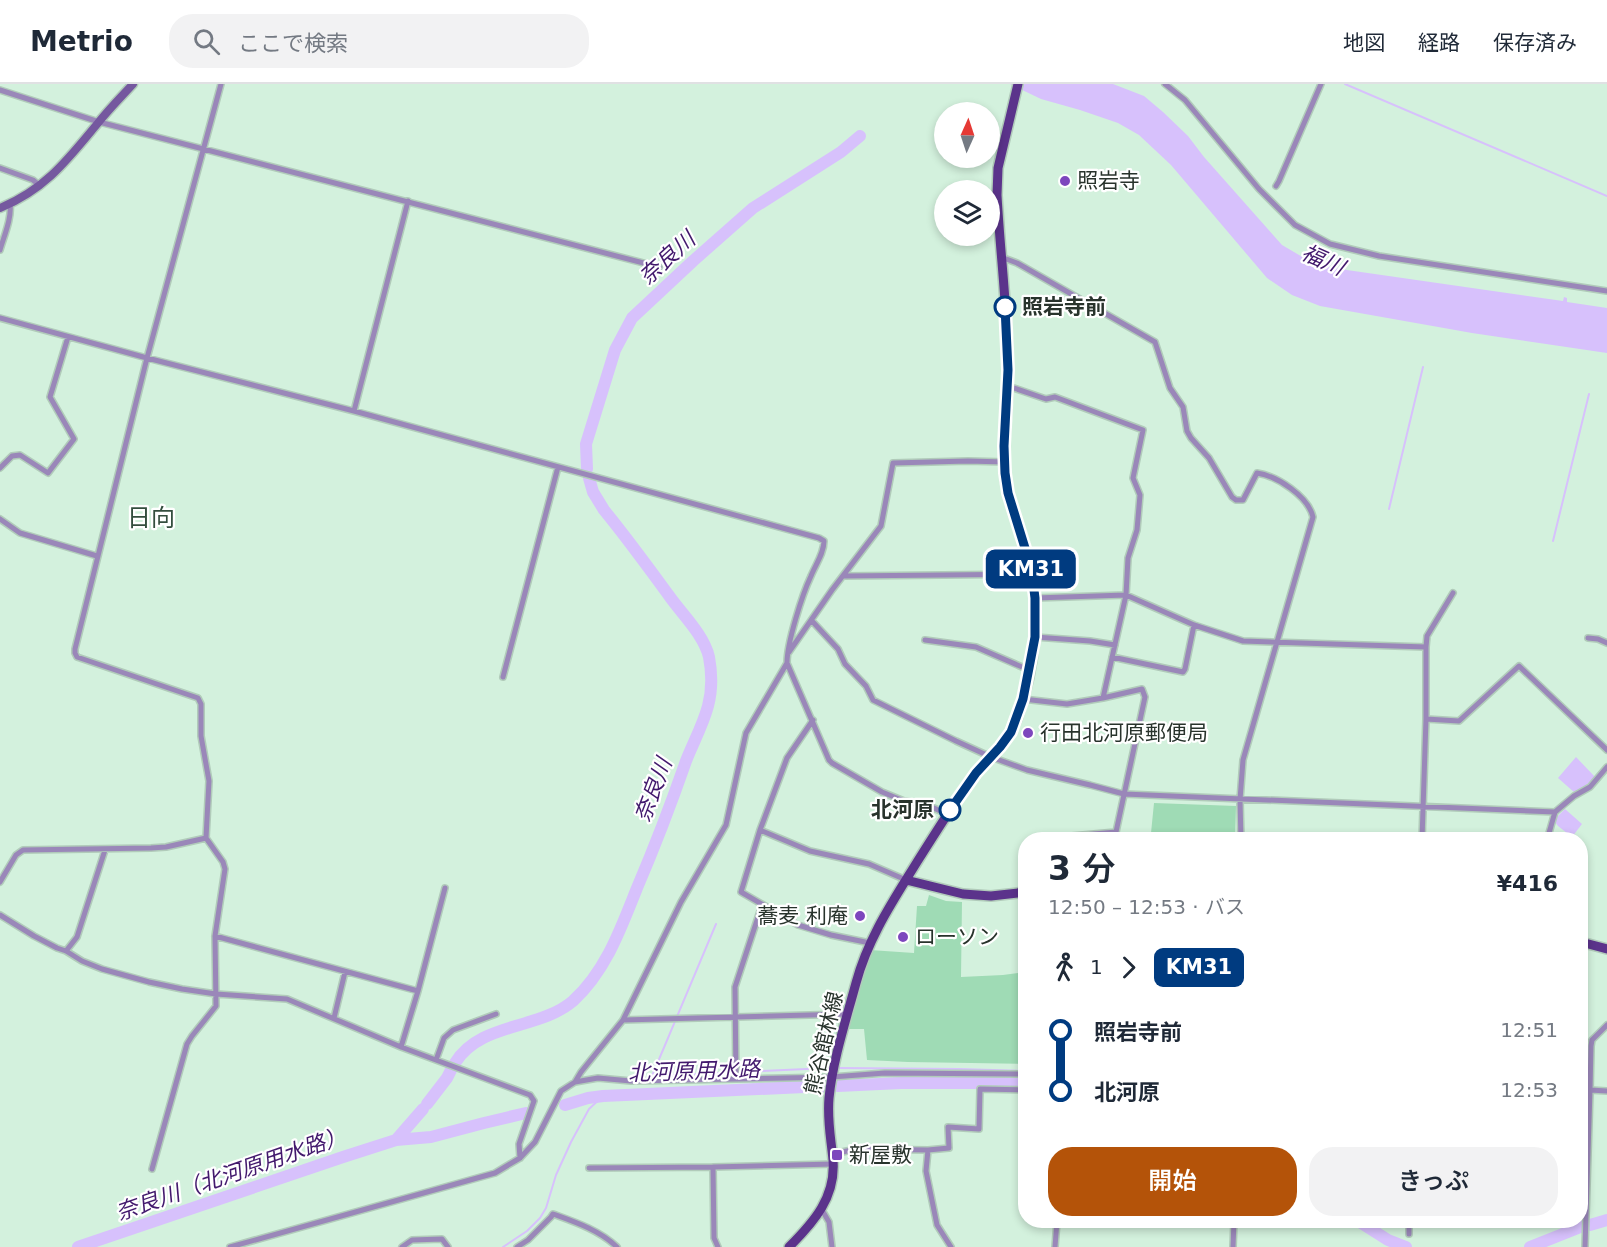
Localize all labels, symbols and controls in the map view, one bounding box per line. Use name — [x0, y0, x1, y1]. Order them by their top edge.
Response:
search box — [169, 14, 589, 68]
text: Metrio — [30, 25, 133, 58]
icon: search — [190, 25, 223, 58]
text: ここで検索 — [238, 31, 348, 56]
text: 地図 — [1343, 31, 1385, 55]
text: 経路 — [1418, 31, 1460, 55]
text: 保存済み — [1493, 31, 1577, 55]
north arrow — [934, 102, 1000, 168]
map controls — [934, 102, 1000, 246]
place label: 照岩寺 — [1077, 169, 1140, 193]
marker: 照岩寺 — [1058, 174, 1072, 188]
button: layers — [934, 180, 1000, 246]
water label: 奈良川 — [634, 225, 701, 289]
water label: 福川 — [1298, 240, 1350, 281]
place label: 照岩寺前 — [1022, 295, 1106, 319]
marker: 照岩寺前 — [994, 296, 1016, 318]
district label: 日向 — [127, 504, 175, 532]
line badge: KM31 — [989, 550, 1073, 588]
text: KM31 — [998, 557, 1064, 581]
place label: 行田北河原郵便局 — [1040, 721, 1208, 745]
marker: 行田北河原郵便局 — [1021, 726, 1035, 740]
water label: 奈良川 — [630, 753, 677, 825]
place label: 北河原 — [871, 798, 934, 822]
marker: 北河原 — [939, 799, 961, 821]
text: 3 分 — [1048, 849, 1115, 888]
text: ¥416 — [1497, 871, 1558, 896]
text: 12:50 – 12:53 · バス — [1048, 895, 1245, 919]
place label: 蕎麦 利庵 — [757, 904, 848, 928]
marker: 蕎麦 利庵 — [853, 909, 867, 923]
place label: ローソン — [915, 925, 999, 949]
marker: ローソン — [896, 930, 910, 944]
icon: walk — [1048, 951, 1081, 984]
icon: forward — [1112, 951, 1145, 984]
text: 1 — [1090, 955, 1103, 979]
text: KM31 — [1166, 955, 1232, 979]
street label: 熊谷館林線 — [800, 989, 848, 1097]
text: 12:51 — [1500, 1018, 1558, 1042]
text: 照岩寺前 — [1094, 1020, 1182, 1045]
water label: 北河原用水路 — [628, 1056, 762, 1086]
text: 12:53 — [1500, 1078, 1558, 1102]
text: 北河原 — [1094, 1080, 1160, 1105]
water label: 奈良川（北河原用水路） — [113, 1123, 349, 1225]
place label: 新屋敷 — [849, 1143, 912, 1167]
button: 開始 — [1048, 1147, 1297, 1216]
button: きっぷ — [1309, 1147, 1558, 1216]
marker: 新屋敷 — [830, 1148, 844, 1162]

